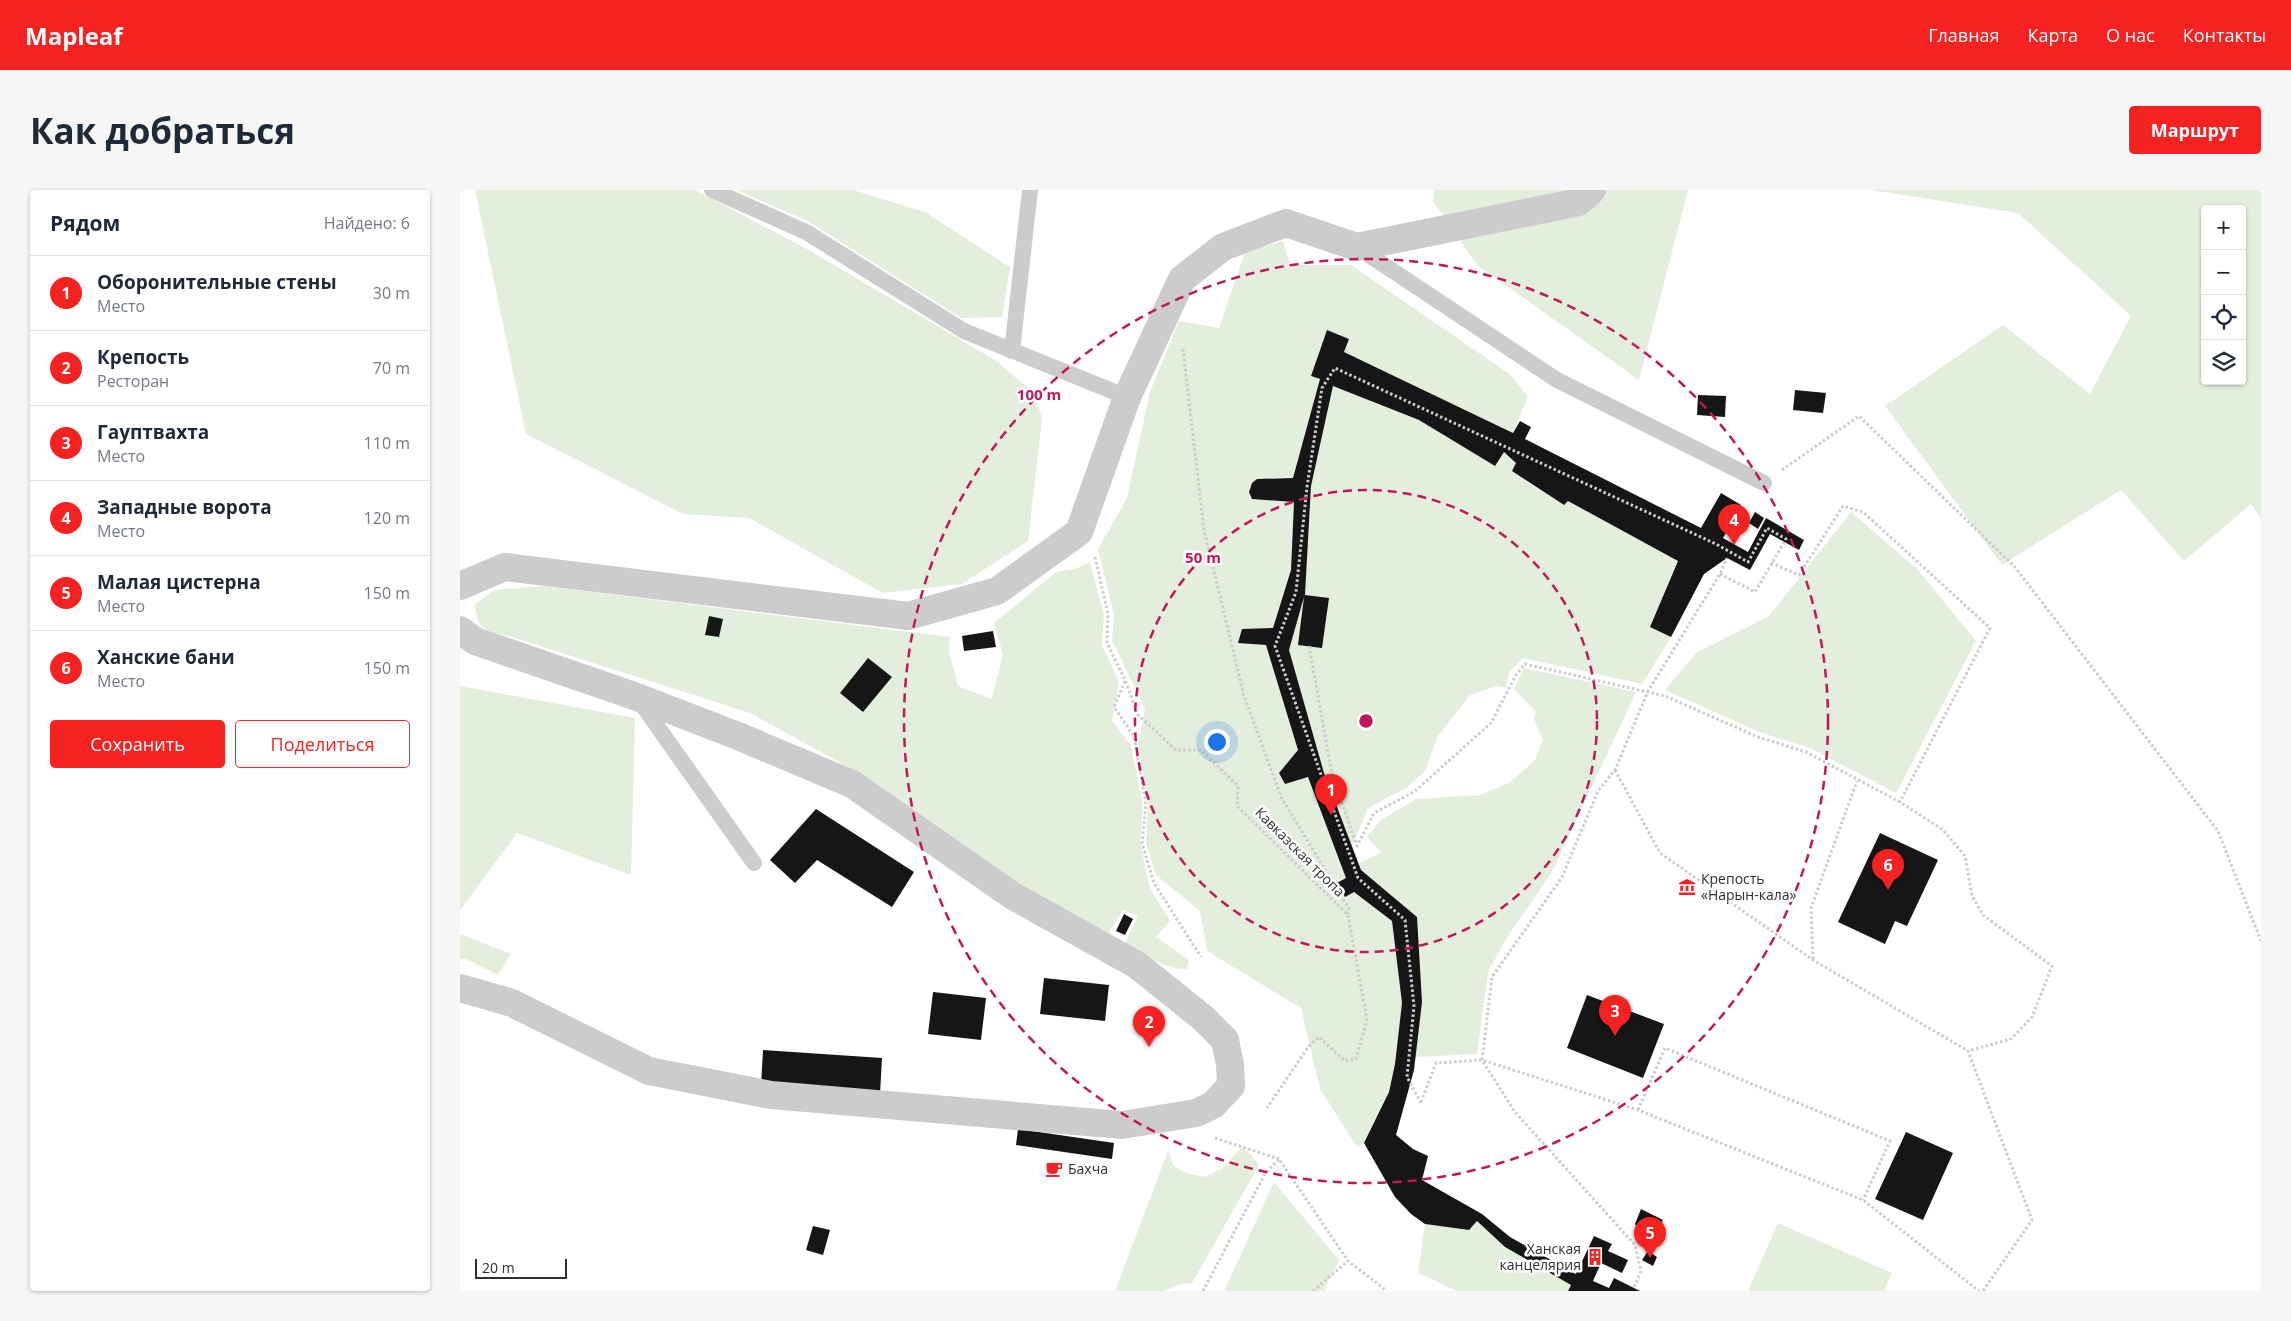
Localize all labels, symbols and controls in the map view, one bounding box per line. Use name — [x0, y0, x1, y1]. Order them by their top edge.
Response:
text: Mapleaf — [25, 19, 123, 52]
text: Главная — [1928, 23, 2000, 47]
text: Карта — [2028, 23, 2078, 47]
text: О нас — [2106, 23, 2155, 47]
text: Контакты — [2183, 23, 2266, 47]
button: Маршрут — [2129, 106, 2261, 154]
text: Как добраться — [30, 107, 295, 154]
map controls — [2201, 205, 2246, 385]
button: + — [2201, 205, 2246, 250]
text: Рядом — [50, 209, 120, 237]
text: Найдено: 6 — [324, 212, 410, 234]
button: − — [2201, 250, 2246, 295]
text: Оборонительные стены — [97, 269, 337, 295]
text: 1 — [61, 282, 71, 304]
text: 30 m — [373, 282, 410, 304]
text: Место — [97, 295, 145, 317]
button: locate — [2201, 295, 2246, 340]
button: layers — [2201, 340, 2246, 385]
text: Крепость — [97, 344, 189, 370]
text: 2 — [61, 357, 71, 379]
text: 70 m — [373, 357, 410, 379]
text: Ресторан — [97, 370, 169, 392]
text: 100 m — [1017, 384, 1061, 404]
text: Гауптвахта — [97, 419, 209, 445]
text: 3 — [61, 432, 71, 454]
text: 110 m — [364, 432, 410, 454]
text: Место — [97, 445, 145, 467]
text: Западные ворота — [97, 494, 272, 520]
pin: 4 — [1718, 504, 1750, 545]
text: 4 — [61, 507, 71, 529]
text: 120 m — [364, 507, 410, 529]
text: Место — [97, 520, 145, 542]
text: 50 m — [1185, 547, 1221, 567]
text: Малая цистерна — [97, 569, 261, 595]
text: 5 — [61, 582, 71, 604]
text: 150 m — [364, 582, 410, 604]
text: Место — [97, 595, 145, 617]
text: Ханские бани — [97, 644, 235, 670]
text: 6 — [61, 657, 71, 679]
text: 150 m — [364, 657, 410, 679]
text: Место — [97, 670, 145, 692]
centre of rings — [1357, 712, 1375, 730]
button: Сохранить — [50, 720, 225, 768]
button: Поделиться — [235, 720, 410, 768]
your location — [1204, 729, 1230, 755]
pin: 1 — [1315, 774, 1347, 815]
street label: Кавказская тропа — [1251, 803, 1349, 901]
pin: 6 — [1872, 849, 1904, 890]
place label: Крепость «Нарын-кала» — [1701, 869, 1797, 904]
museum icon: Крепость «Нарын-кала» — [1677, 877, 1697, 897]
pin: 3 — [1599, 995, 1631, 1036]
pin: 2 — [1133, 1006, 1165, 1047]
cafe icon: Бахча — [1044, 1159, 1064, 1179]
place label: Бахча — [1068, 1159, 1108, 1178]
pin: 5 — [1634, 1217, 1666, 1258]
place label: Ханская канцелярия — [1500, 1239, 1581, 1274]
building icon: Ханская канцелярия — [1585, 1247, 1605, 1267]
scale bar — [475, 1256, 568, 1279]
text: 20 m — [482, 1258, 515, 1277]

